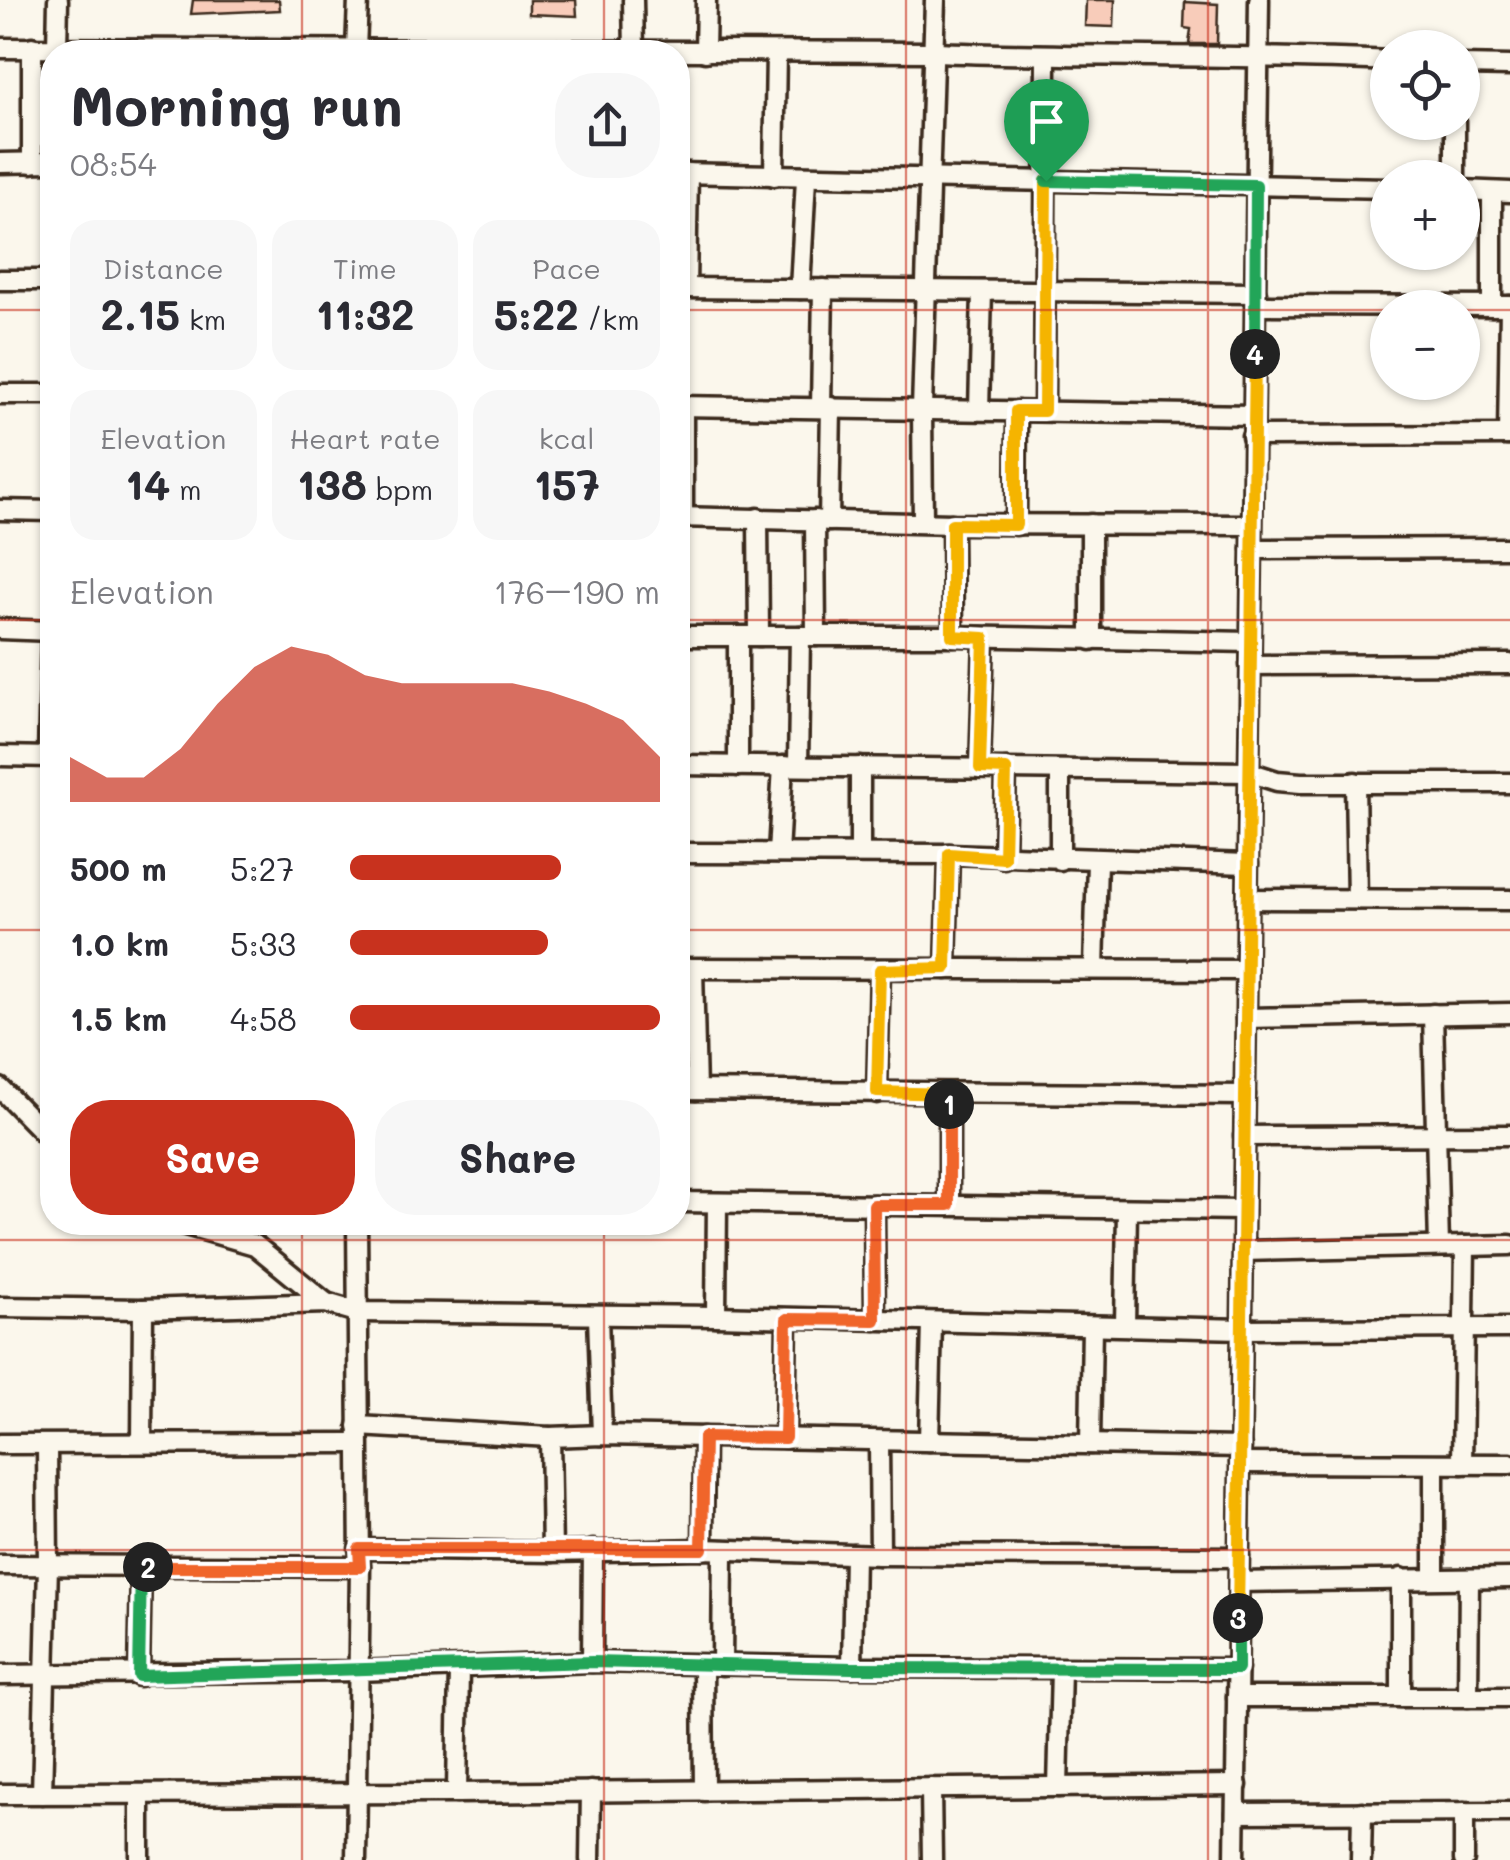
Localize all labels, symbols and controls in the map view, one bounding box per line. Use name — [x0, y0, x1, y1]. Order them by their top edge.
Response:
map controls — [1370, 30, 1480, 400]
button: locate — [1370, 30, 1480, 140]
text: Morning run — [70, 68, 403, 140]
button: share — [555, 73, 660, 178]
pin — [1004, 79, 1089, 182]
icon: arrive — [1019, 94, 1074, 149]
text: 08:54 — [70, 142, 156, 184]
button: + — [1370, 160, 1480, 270]
text: Distance — [103, 250, 224, 286]
text: Time — [333, 250, 397, 286]
text: Pace — [532, 250, 601, 286]
text: 2.15 — [100, 286, 180, 341]
text: 11:32 — [315, 286, 415, 341]
text: 5:22 — [494, 286, 579, 341]
button: − — [1370, 290, 1480, 400]
text: km — [180, 301, 226, 337]
text: /km — [579, 301, 640, 337]
pin: 4 — [1230, 329, 1280, 379]
text: 4 — [1246, 336, 1264, 372]
text: Elevation — [100, 420, 226, 456]
text: Heart rate — [289, 420, 441, 456]
text: kcal — [539, 420, 595, 456]
text: 14 — [125, 456, 170, 511]
text: 138 — [297, 456, 367, 511]
text: 157 — [533, 456, 600, 511]
text: m — [170, 471, 202, 507]
text: bpm — [367, 471, 433, 507]
text: Elevation — [70, 570, 214, 612]
text: 176–190 m — [494, 570, 660, 612]
text: 500 m — [70, 847, 167, 889]
text: 5:27 — [230, 847, 294, 889]
text: 1.0 km — [70, 922, 169, 964]
text: 5:33 — [230, 922, 296, 964]
text: 1.5 km — [70, 997, 167, 1039]
text: 4:58 — [230, 997, 297, 1039]
pin: 1 — [924, 1079, 974, 1129]
text: 1 — [943, 1086, 955, 1122]
button: Save — [70, 1100, 355, 1215]
button: Share — [375, 1100, 660, 1215]
pin: 2 — [123, 1542, 173, 1592]
text: 2 — [140, 1549, 156, 1585]
pin: 3 — [1213, 1593, 1263, 1643]
text: 3 — [1230, 1600, 1246, 1636]

